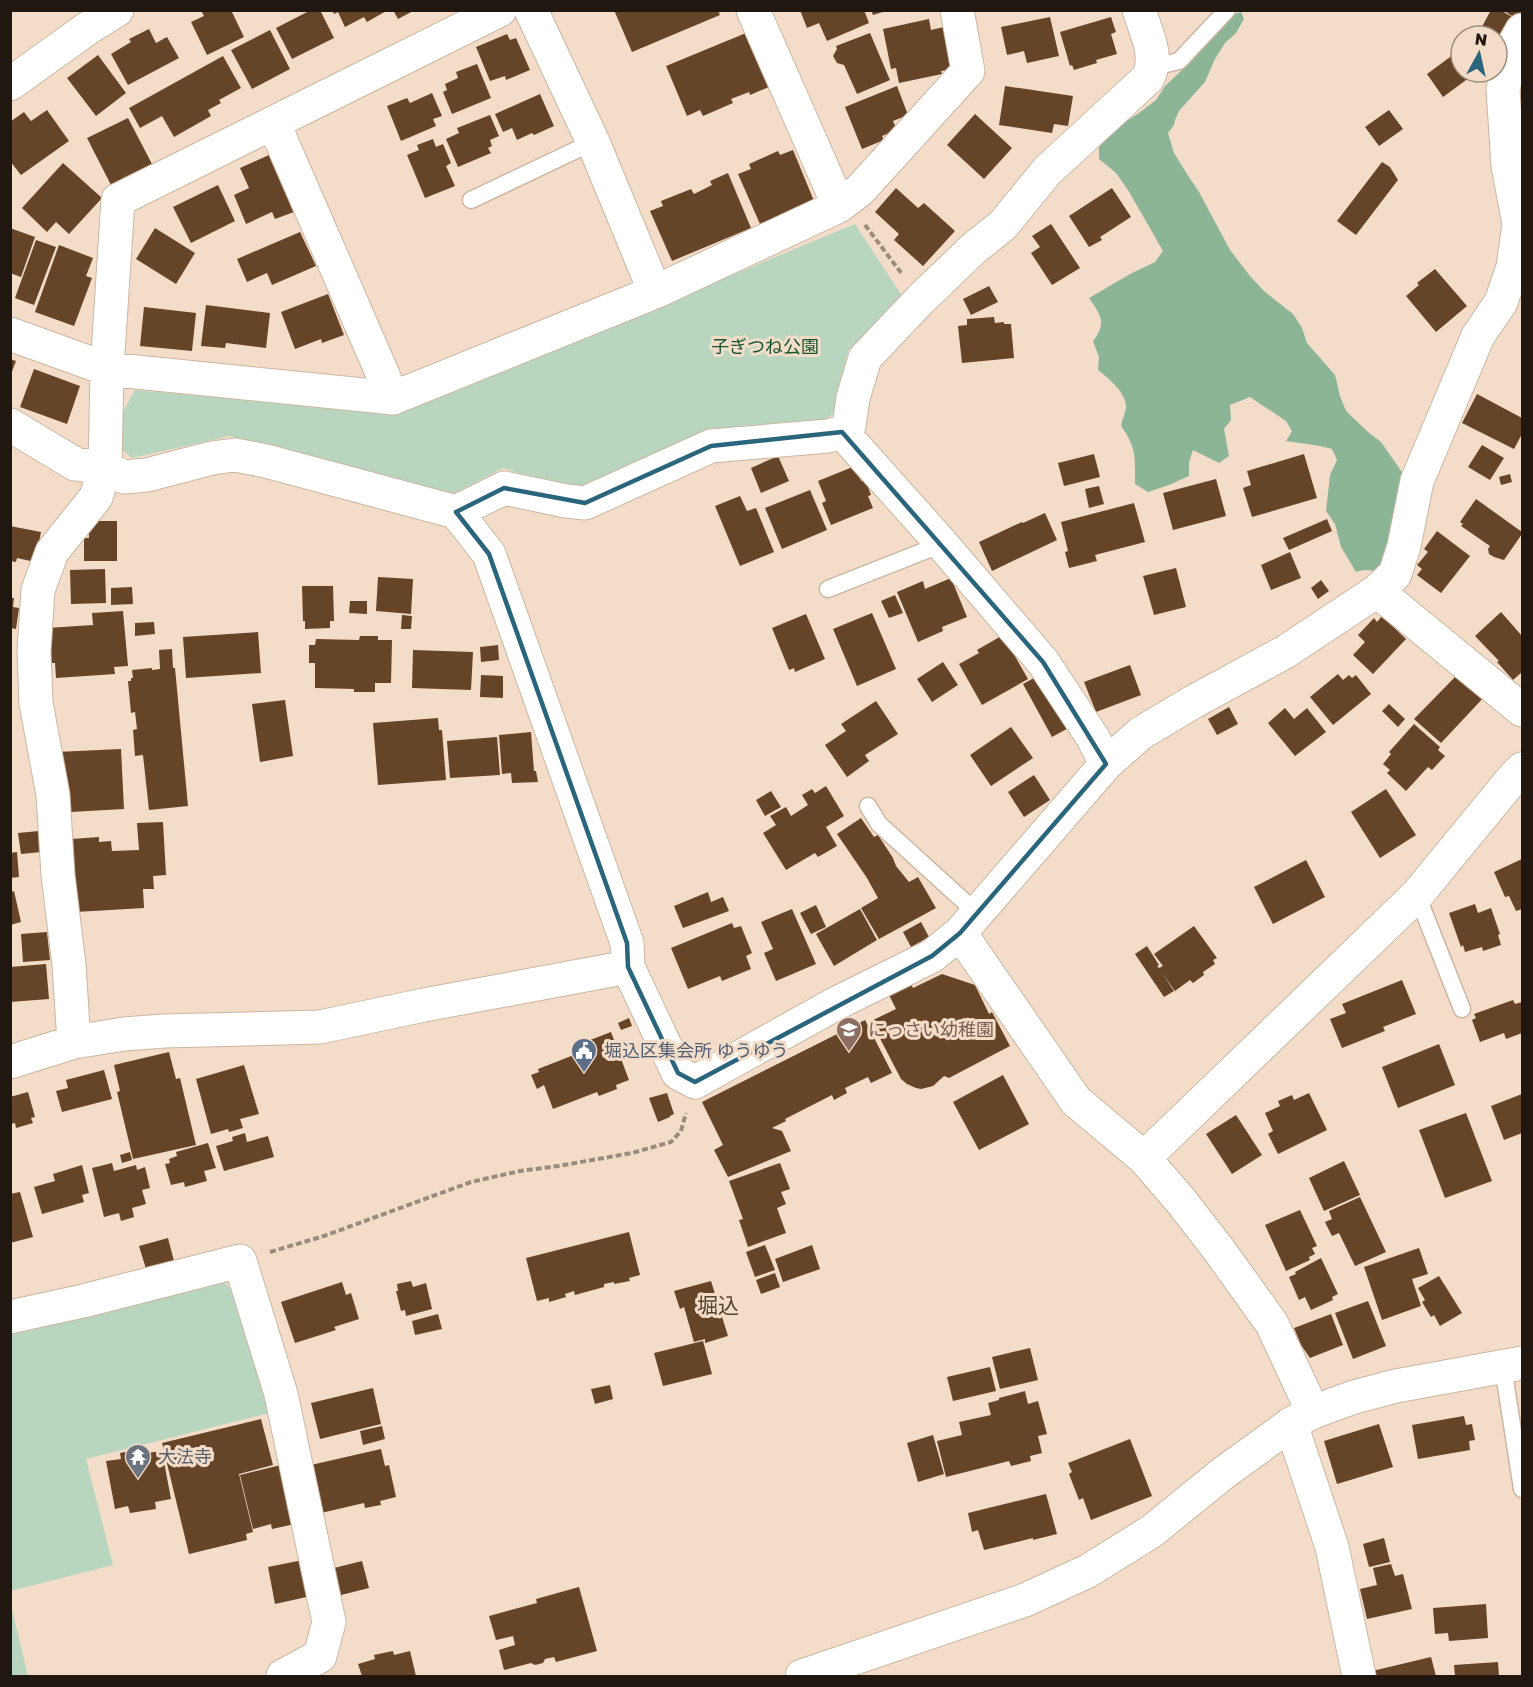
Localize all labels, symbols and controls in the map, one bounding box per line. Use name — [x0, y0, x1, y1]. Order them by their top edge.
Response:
north arrow — [1449, 24, 1509, 84]
text: N — [1474, 28, 1489, 50]
park label: 子ぎつね公園 — [711, 335, 819, 357]
school or university icon: にっさい幼稚園 — [834, 1015, 864, 1053]
place label: にっさい幼稚園 — [868, 1018, 994, 1040]
public building icon: 堀込区集会所 ゆうゆう — [569, 1036, 599, 1074]
place label: 堀込区集会所 ゆうゆう — [604, 1039, 789, 1061]
district label: 堀込 — [697, 1292, 739, 1318]
temple icon: 大法寺 — [123, 1442, 153, 1480]
place label: 大法寺 — [158, 1445, 212, 1467]

